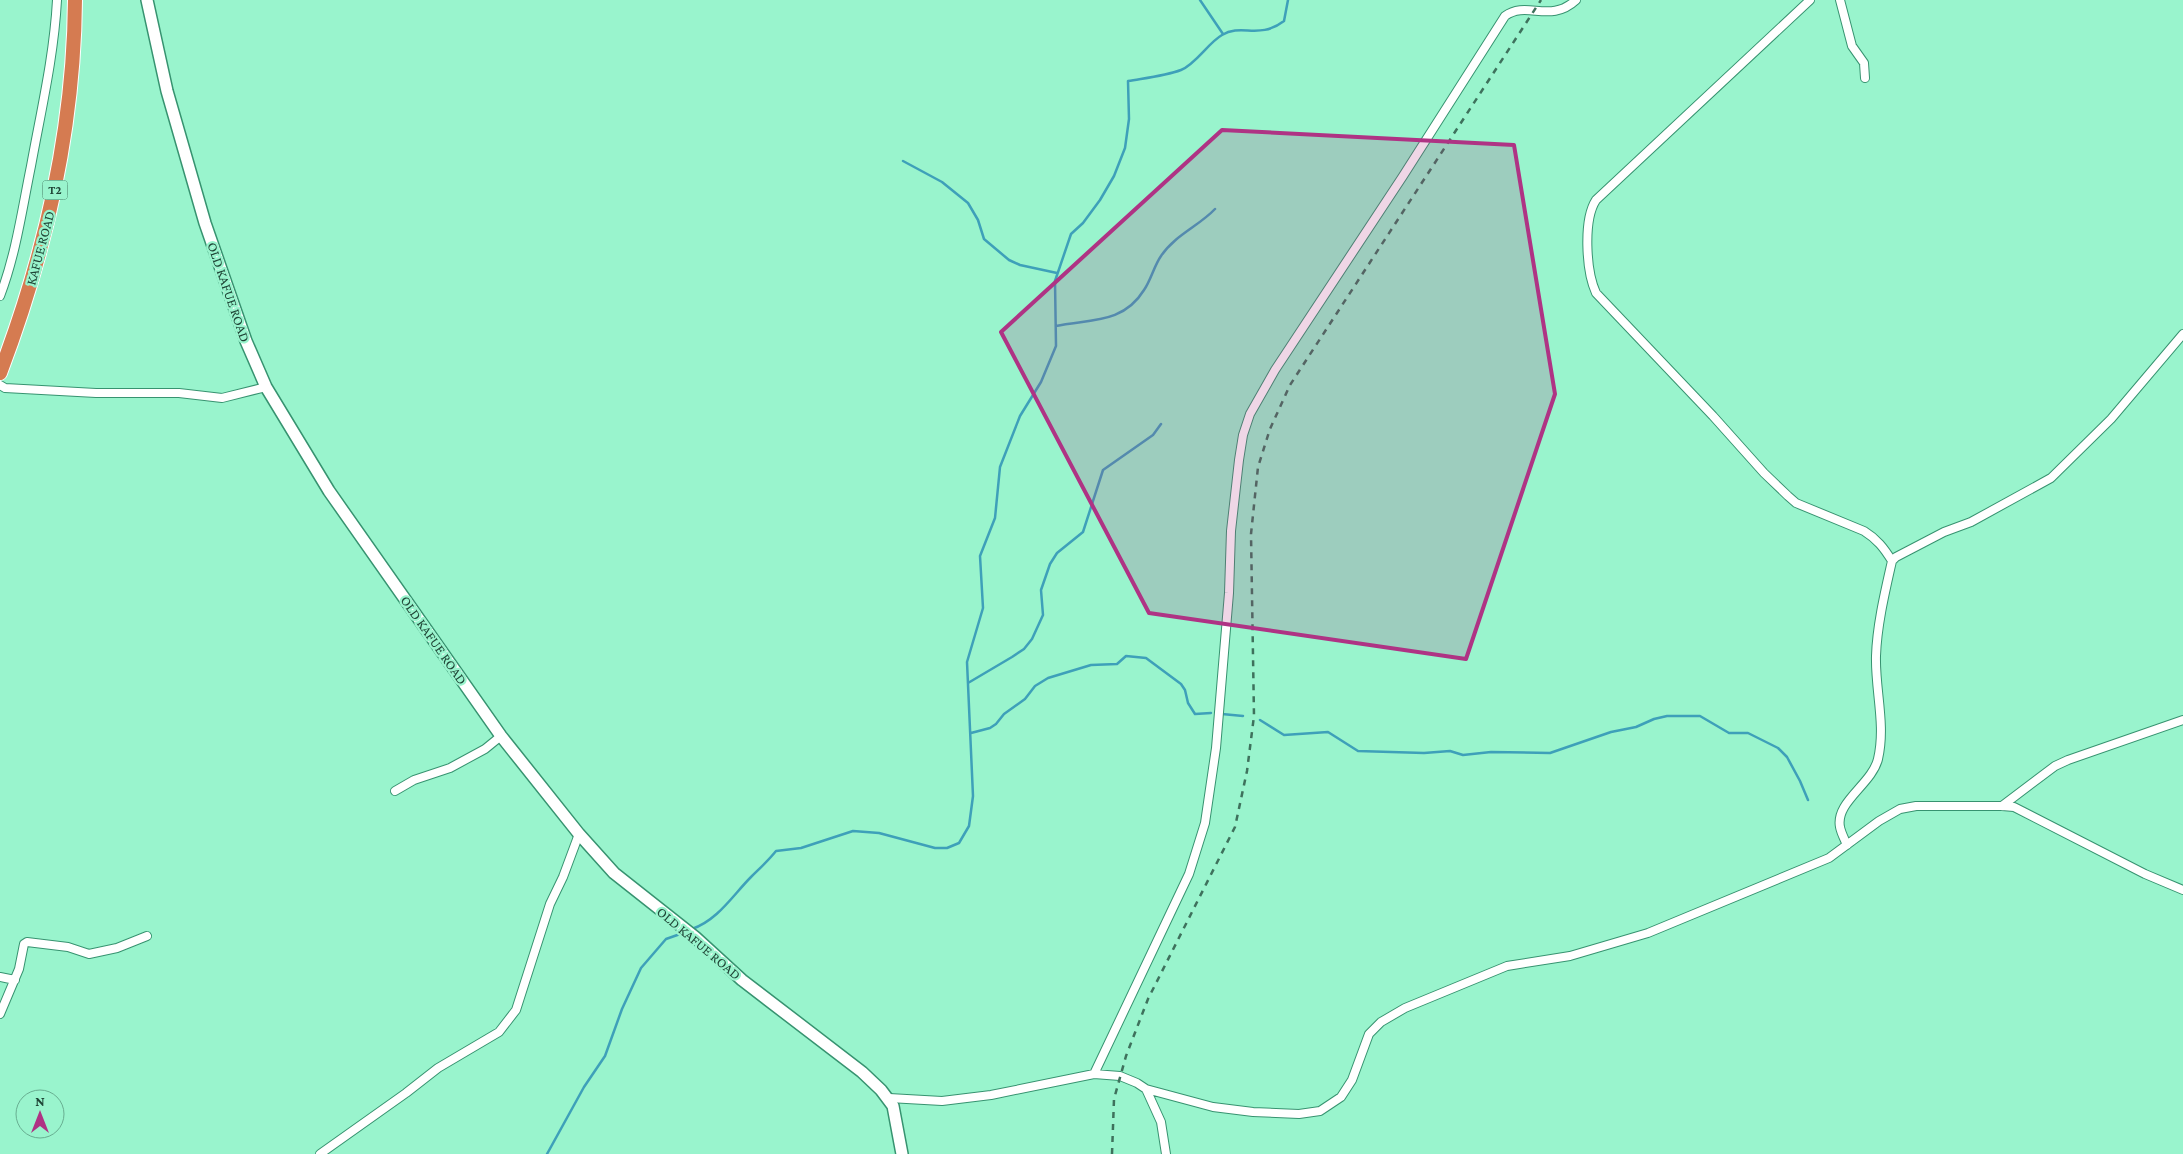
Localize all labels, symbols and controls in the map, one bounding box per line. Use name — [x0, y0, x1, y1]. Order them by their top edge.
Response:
road number: T2 — [42, 180, 68, 200]
street label: KAFUE ROAD — [22, 209, 58, 287]
street label: OLD KAFUE ROAD — [204, 240, 254, 344]
street label: OLD KAFUE ROAD — [397, 593, 471, 687]
street label: OLD KAFUE ROAD — [654, 903, 744, 983]
north arrow — [15, 1089, 65, 1139]
text: N — [35, 1093, 45, 1109]

